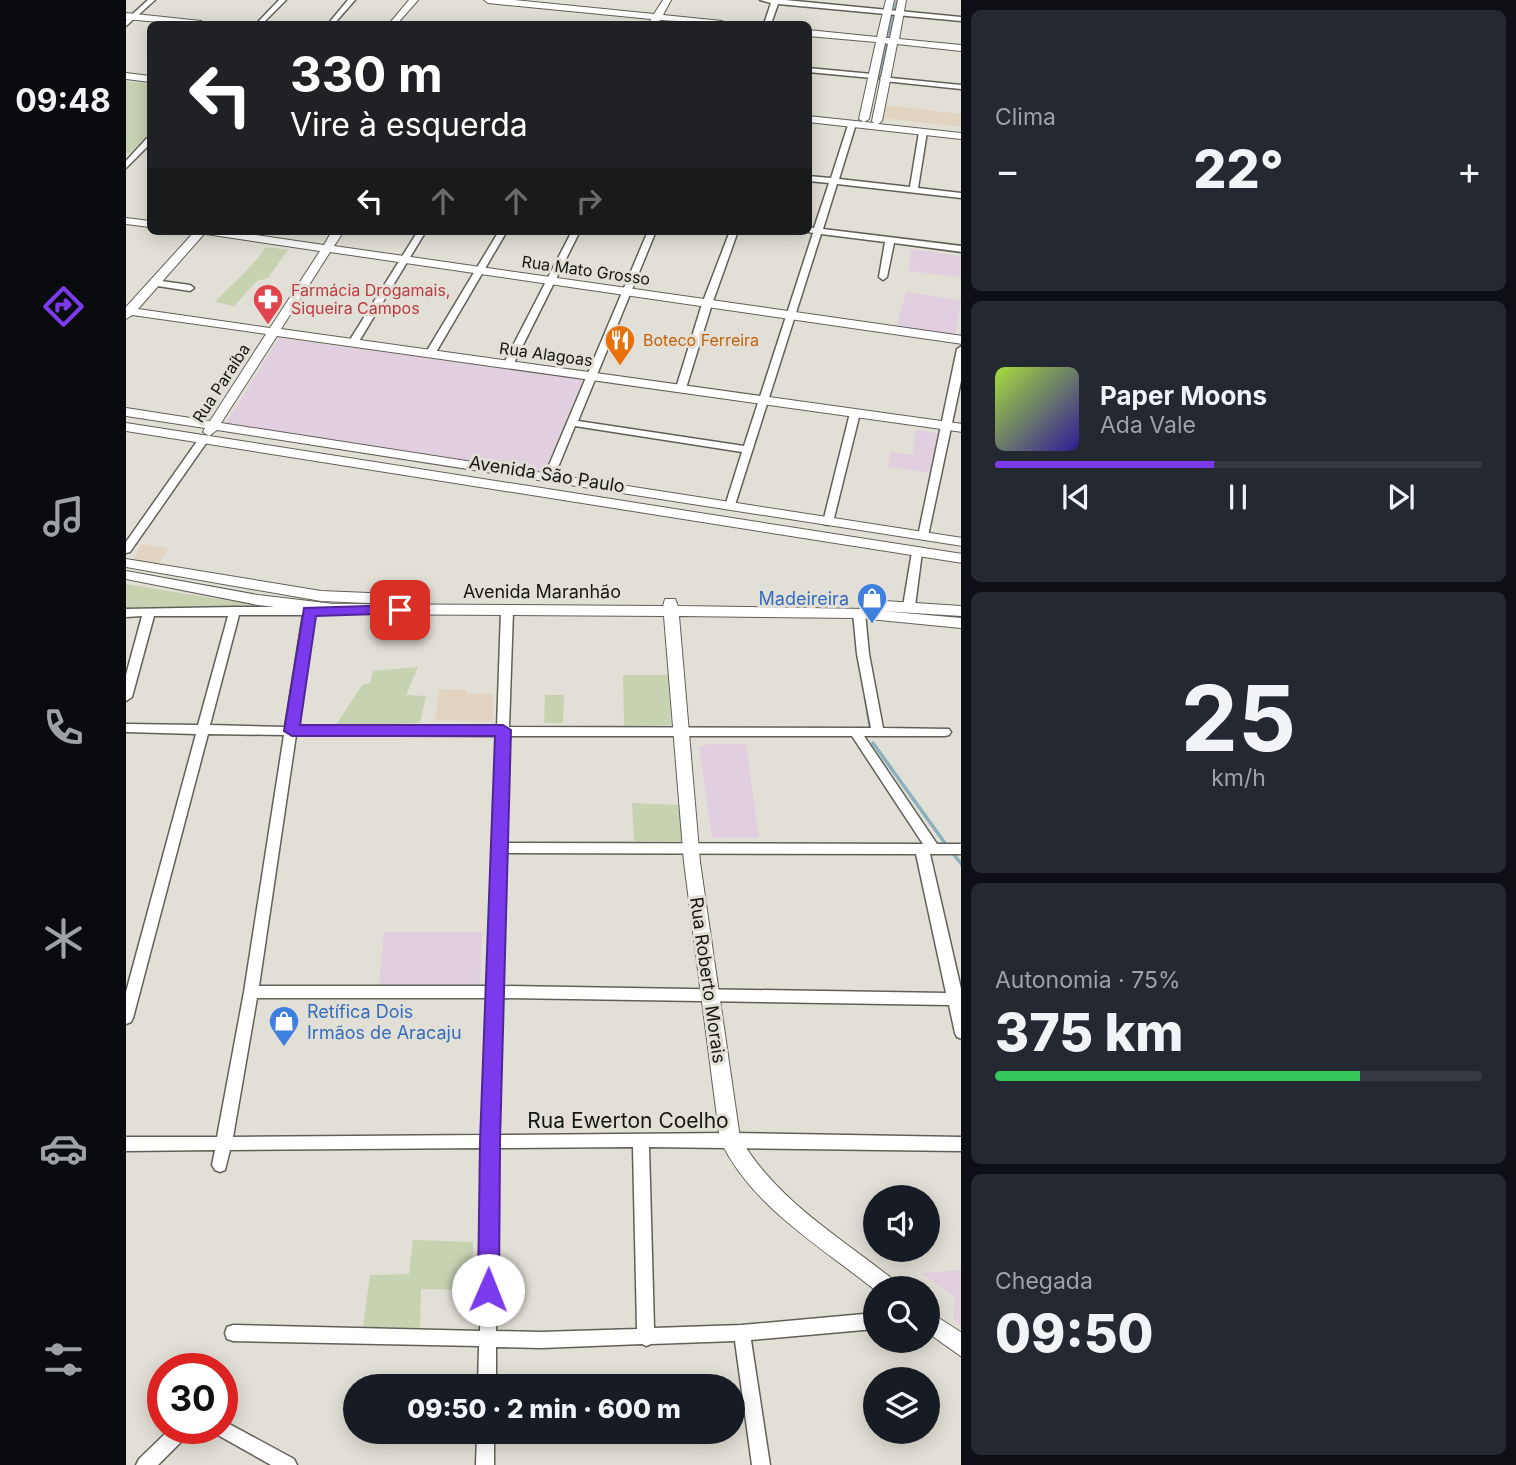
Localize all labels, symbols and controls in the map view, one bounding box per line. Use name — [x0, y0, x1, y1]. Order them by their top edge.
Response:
text: 330 m — [290, 45, 443, 104]
icon: left — [175, 49, 266, 140]
text: 09:48 — [15, 81, 111, 120]
text: Clima — [995, 103, 1056, 131]
text: Vire à esquerda — [290, 105, 528, 144]
text: 22° — [1193, 138, 1284, 201]
text: − — [995, 147, 1020, 193]
text: + — [1457, 147, 1482, 193]
icon: left — [351, 182, 389, 220]
icon: ahead — [424, 182, 462, 220]
icon: ahead — [497, 182, 535, 220]
icon: right — [570, 182, 608, 220]
street label: Rua Mato Grosso — [520, 251, 652, 289]
place label: Farmácia Drogamais, Siqueira Campos — [291, 280, 450, 318]
icon: directions — [39, 282, 88, 331]
pharmacy icon: Farmácia Drogamais, Siqueira Campos — [251, 282, 285, 326]
restaurant icon: Boteco Ferreira — [603, 323, 637, 367]
place label: Boteco Ferreira — [643, 330, 759, 350]
street label: Rua Alagoas — [498, 338, 594, 370]
street label: Rua Paraíba — [188, 340, 254, 426]
text: Paper Moons — [1100, 380, 1267, 411]
text: Ada Vale — [1100, 411, 1196, 439]
street label: Avenida São Paulo — [468, 451, 626, 497]
icon: previous — [1057, 478, 1095, 516]
icon: pause — [1219, 478, 1257, 516]
icon: next — [1382, 478, 1420, 516]
icon: music — [39, 492, 88, 541]
pin — [370, 580, 430, 640]
street label: Avenida Maranhão — [463, 581, 621, 602]
shop icon: Madeireira — [855, 581, 889, 625]
place label: Madeireira — [759, 588, 849, 609]
icon: arrive — [381, 591, 419, 629]
text: 25 — [1181, 663, 1296, 773]
icon: phone — [39, 703, 88, 752]
text: km/h — [1211, 764, 1266, 792]
street label: Rua Roberto Morais — [686, 896, 730, 1064]
icon: climate — [39, 914, 88, 963]
text: Autonomia · 75% — [995, 966, 1181, 994]
place label: Retífica Dois Irmãos de Aracaju — [307, 1001, 462, 1043]
text: 375 km — [995, 1001, 1184, 1064]
shop icon: Retífica Dois Irmãos de Aracaju — [267, 1004, 301, 1048]
street label: Rua Ewerton Coelho — [527, 1108, 729, 1133]
icon: car — [39, 1124, 88, 1173]
map controls — [863, 1185, 940, 1444]
button: sound — [863, 1185, 940, 1262]
position arrow — [451, 1253, 525, 1327]
text: Chegada — [995, 1267, 1093, 1295]
button: search — [863, 1276, 940, 1353]
text: 09:50 — [995, 1302, 1154, 1365]
icon: filters — [39, 1335, 88, 1384]
speed limit sign: 30 — [147, 1353, 238, 1444]
button: layers — [863, 1367, 940, 1444]
text: 09:50 · 2 min · 600 m — [407, 1393, 681, 1424]

